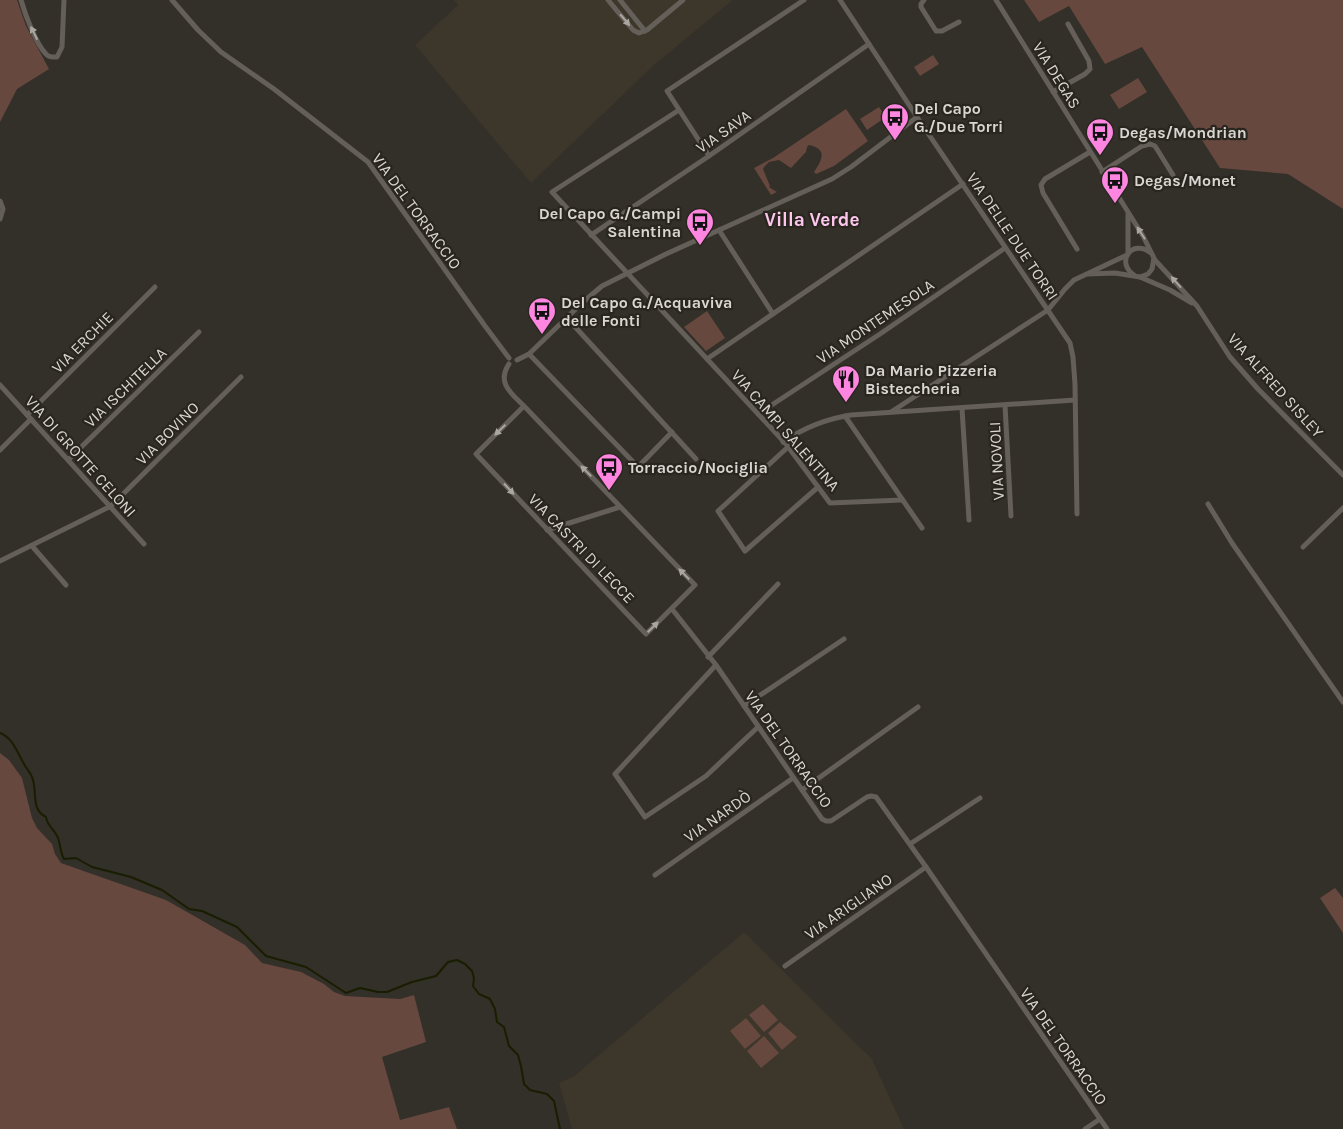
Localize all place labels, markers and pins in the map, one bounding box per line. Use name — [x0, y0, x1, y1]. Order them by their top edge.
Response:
place label: Del Capo G./Due Torri — [914, 99, 1003, 136]
bus stop icon: Del Capo G./Due Torri — [880, 102, 910, 141]
bus stop icon: Degas/Mondrian — [1085, 117, 1115, 156]
place label: Degas/Mondrian — [1119, 123, 1247, 142]
bus stop icon: Degas/Monet — [1100, 165, 1130, 204]
place label: Degas/Monet — [1134, 171, 1236, 190]
place label: Del Capo G./Campi Salentina — [539, 204, 681, 241]
bus stop icon: Del Capo G./Campi Salentina — [685, 207, 715, 246]
place label: Del Capo G./Acquaviva delle Fonti — [561, 293, 732, 330]
bus stop icon: Del Capo G./Acquaviva delle Fonti — [527, 296, 557, 335]
place label: Da Mario Pizzeria Bisteccheria — [865, 361, 997, 398]
restaurant icon: Da Mario Pizzeria Bisteccheria — [831, 364, 861, 403]
bus stop icon: Torraccio/Nociglia — [594, 452, 624, 491]
place label: Torraccio/Nociglia — [628, 458, 768, 477]

